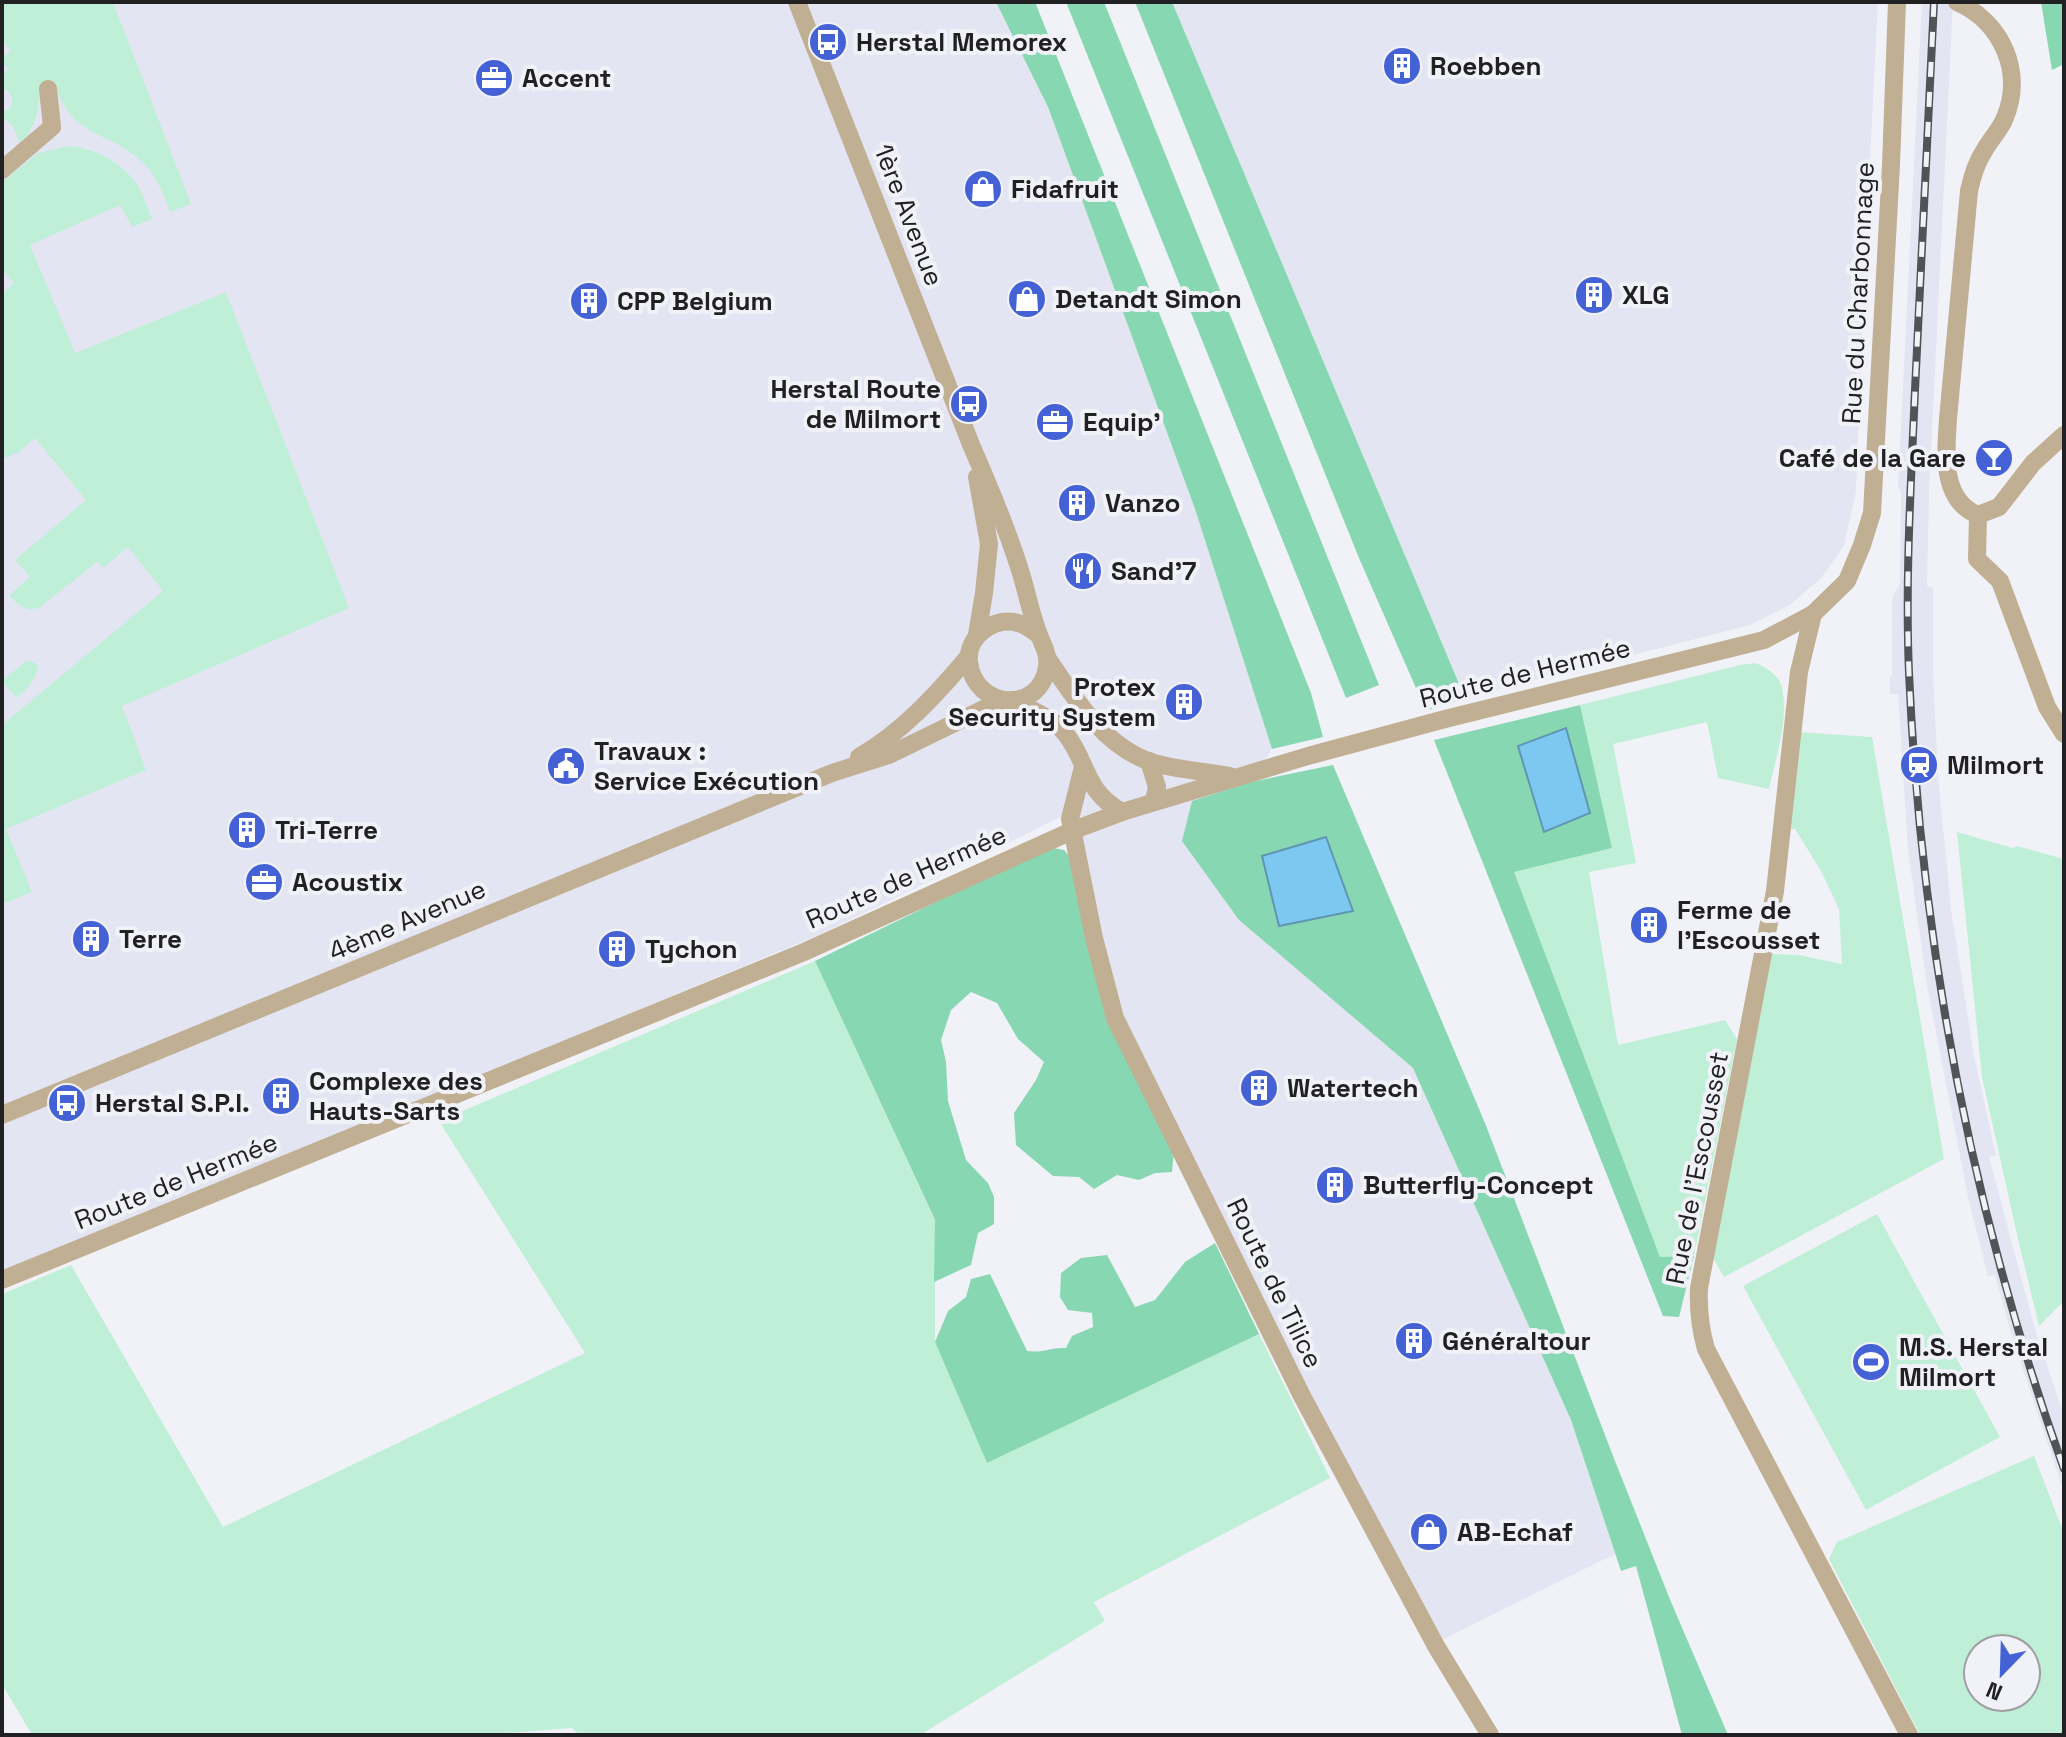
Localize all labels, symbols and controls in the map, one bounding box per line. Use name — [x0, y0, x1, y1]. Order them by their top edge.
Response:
bus stop icon: Herstal Memorex — [807, 21, 849, 63]
place label: Herstal Memorex — [856, 25, 1067, 59]
building icon: Roebben — [1381, 45, 1423, 87]
place label: Roebben — [1430, 49, 1542, 83]
office icon: Accent — [473, 57, 515, 99]
place label: Accent — [522, 61, 611, 95]
street label: 1ère Avenue — [866, 139, 952, 291]
street label: Rue du Charbonnage — [1834, 161, 1882, 425]
shop icon: Fidafruit — [962, 168, 1004, 210]
place label: Fidafruit — [1011, 172, 1119, 206]
building icon: XLG — [1573, 274, 1615, 316]
shop icon: Detandt Simon — [1006, 278, 1048, 320]
place label: XLG — [1622, 278, 1669, 312]
building icon: CPP Belgium — [568, 280, 610, 322]
place label: Detandt Simon — [1055, 282, 1242, 316]
place label: CPP Belgium — [617, 284, 773, 318]
place label: Herstal Route de Milmort — [770, 372, 941, 436]
bus stop icon: Herstal Route de Milmort — [948, 383, 990, 425]
office icon: Equip' — [1034, 401, 1076, 443]
place label: Equip' — [1083, 405, 1161, 439]
bar icon: Café de la Gare — [1973, 437, 2015, 479]
place label: Café de la Gare — [1779, 441, 1966, 475]
building icon: Vanzo — [1056, 482, 1098, 524]
place label: Vanzo — [1105, 486, 1181, 520]
restaurant icon: Sand'7 — [1062, 550, 1104, 592]
place label: Sand'7 — [1111, 554, 1196, 588]
street label: Route de Hermée — [1416, 630, 1634, 716]
place label: Protex Security System — [949, 670, 1156, 734]
building icon: Protex Security System — [1163, 681, 1205, 723]
place label: Travaux : Service Exécution — [594, 734, 819, 798]
station icon: Milmort — [1898, 744, 1940, 786]
public building icon: Travaux : Service Exécution — [545, 745, 587, 787]
place label: Milmort — [1947, 748, 2044, 782]
building icon: Tri-Terre — [226, 809, 268, 851]
place label: Tri-Terre — [275, 813, 378, 847]
street label: Route de Hermée — [800, 818, 1012, 936]
office icon: Acoustix — [243, 861, 285, 903]
place label: Acoustix — [292, 865, 403, 899]
street label: 4ème Avenue — [323, 872, 491, 968]
place label: Ferme de l'Escousset — [1677, 893, 1820, 957]
building icon: Ferme de l'Escousset — [1628, 904, 1670, 946]
building icon: Terre — [70, 918, 112, 960]
place label: Terre — [119, 922, 182, 956]
building icon: Tychon — [596, 928, 638, 970]
place label: Tychon — [645, 932, 738, 966]
street label: Rue de l'Escousset — [1658, 1049, 1736, 1287]
place label: Complexe des Hauts-Sarts — [309, 1064, 483, 1128]
building icon: Watertech — [1238, 1067, 1280, 1109]
place label: Watertech — [1287, 1071, 1419, 1105]
building icon: Complexe des Hauts-Sarts — [260, 1075, 302, 1117]
bus stop icon: Herstal S.P.I. — [46, 1082, 88, 1124]
place label: Herstal S.P.I. — [95, 1086, 250, 1120]
street label: Route de Hermée — [69, 1125, 283, 1237]
building icon: Butterfly-Concept — [1314, 1164, 1356, 1206]
place label: Butterfly-Concept — [1363, 1168, 1594, 1202]
street label: Route de Tilice — [1219, 1192, 1331, 1374]
building icon: Généraltour — [1393, 1320, 1435, 1362]
place label: Généraltour — [1442, 1324, 1591, 1358]
place label: M.S. Herstal Milmort — [1899, 1330, 2048, 1394]
sports icon: M.S. Herstal Milmort — [1850, 1341, 1892, 1383]
shop icon: AB-Echaf — [1408, 1511, 1450, 1553]
place label: AB-Echaf — [1457, 1515, 1573, 1549]
north arrow — [1962, 1633, 2042, 1713]
text: N — [1982, 1676, 2006, 1707]

